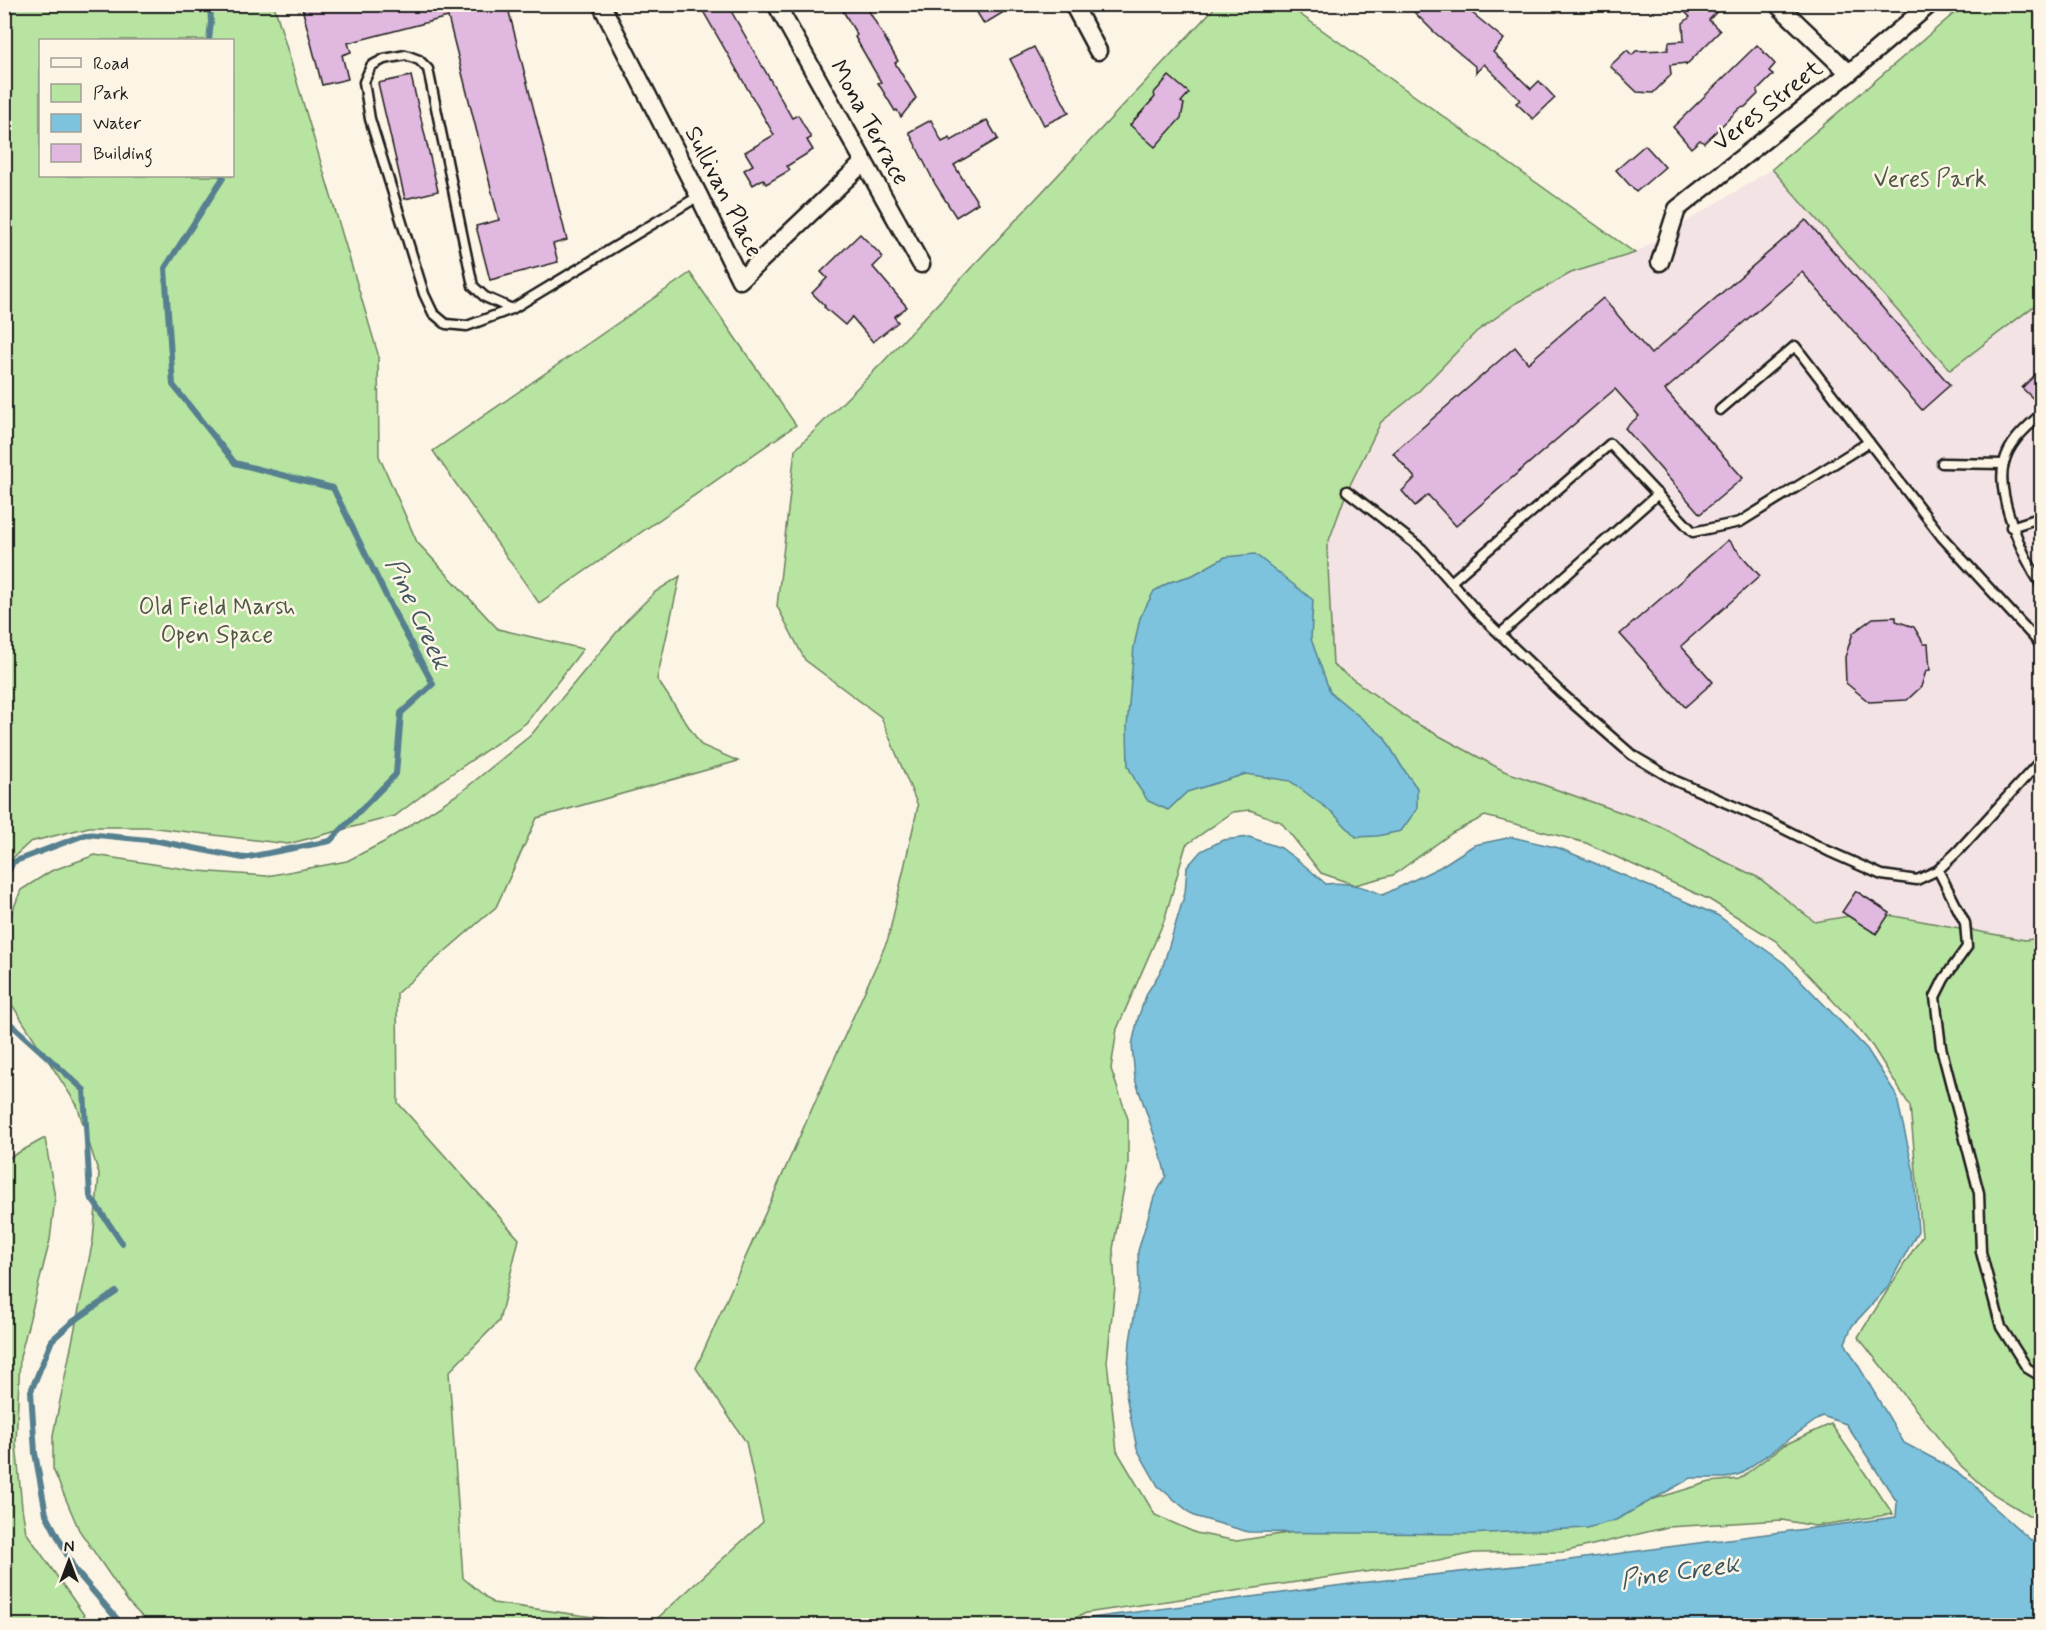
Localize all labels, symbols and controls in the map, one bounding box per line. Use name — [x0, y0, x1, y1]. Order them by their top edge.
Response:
legend — [39, 39, 234, 177]
text: Road — [93, 52, 129, 76]
street label: Veres Street — [1707, 53, 1829, 159]
street label: Mona Terrace — [822, 55, 916, 191]
text: Park — [93, 82, 129, 106]
text: Water — [93, 112, 142, 136]
street label: Sullivan Place — [677, 121, 769, 263]
text: Building — [93, 142, 153, 168]
park label: Veres Park — [1873, 164, 1987, 195]
water label: Pine Creek — [376, 553, 458, 676]
park label: Old Field Marsh Open Space — [138, 592, 296, 651]
north arrow — [39, 1531, 99, 1591]
text: N — [64, 1537, 74, 1558]
water label: Pine Creek — [1619, 1548, 1743, 1598]

